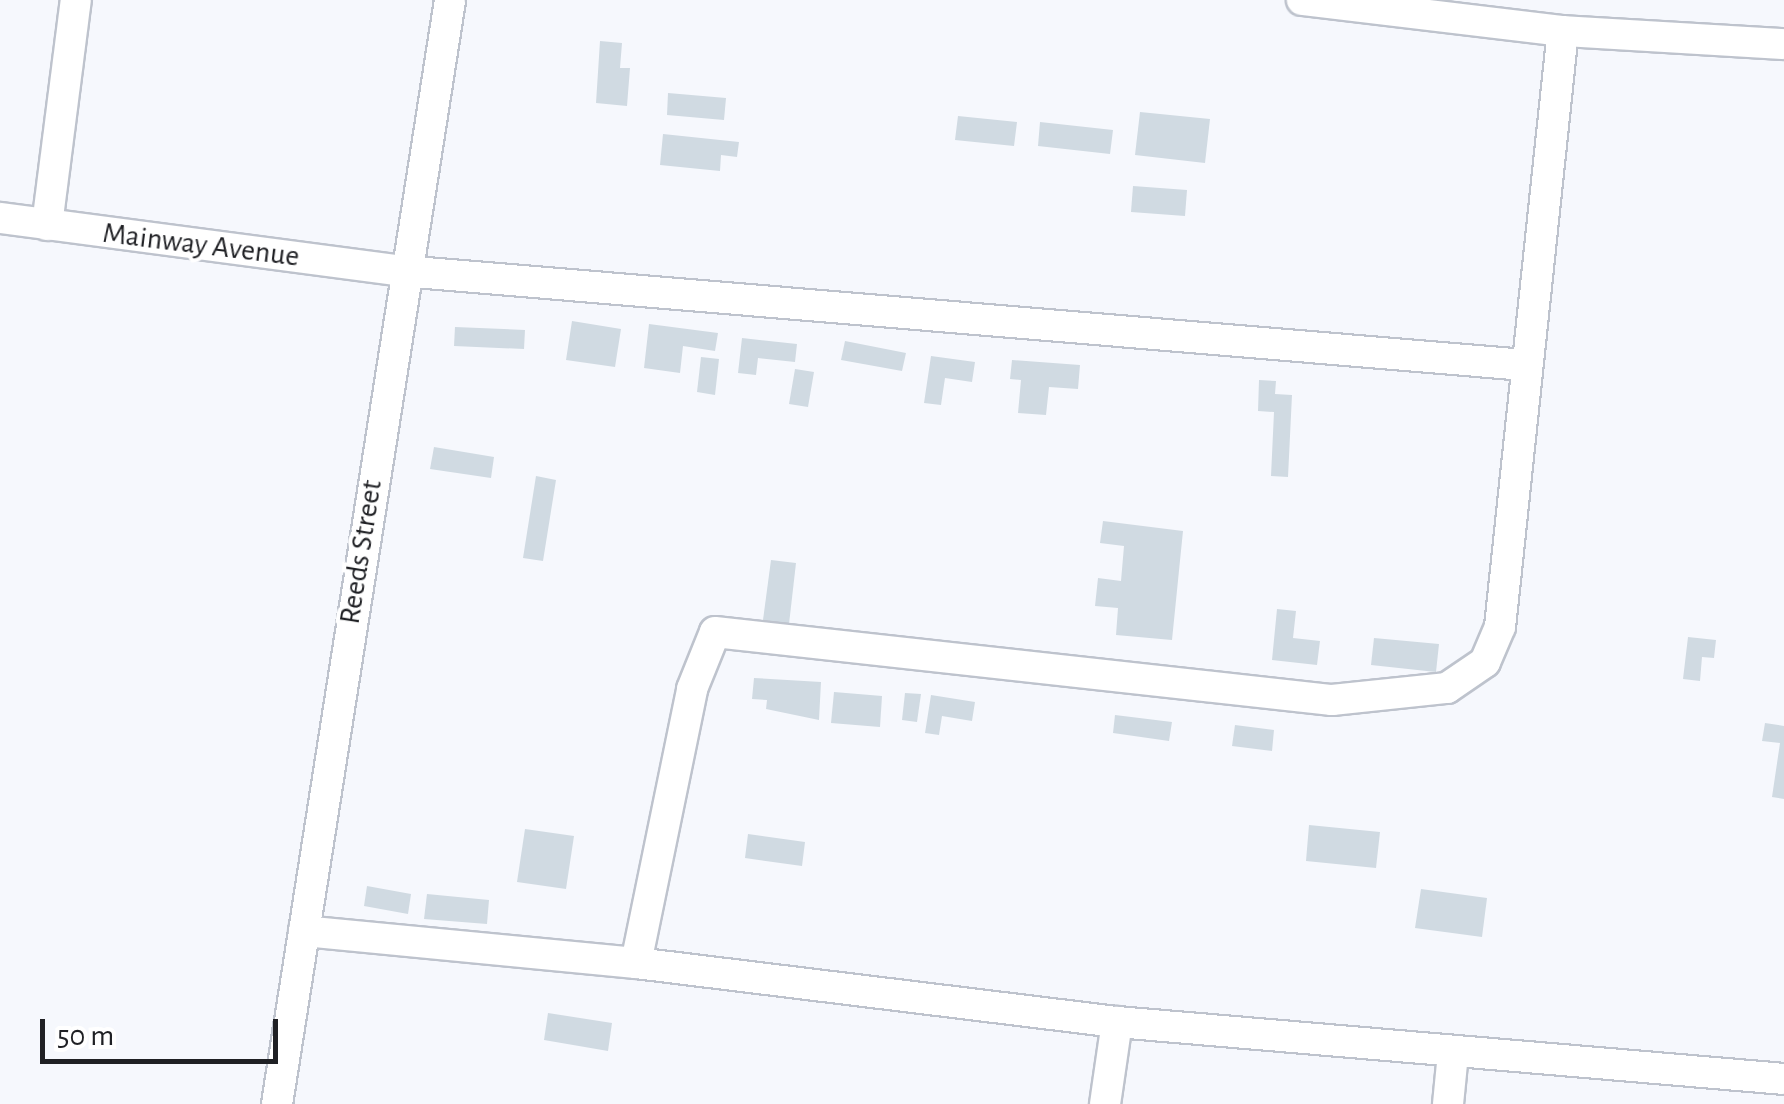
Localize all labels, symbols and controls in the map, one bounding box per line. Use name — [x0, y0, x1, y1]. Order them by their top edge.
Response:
street label: Mainway Avenue — [101, 215, 301, 275]
street label: Reeds Street — [332, 477, 390, 627]
scale bar — [45, 999, 282, 1061]
text: 50 m — [57, 1021, 114, 1051]

